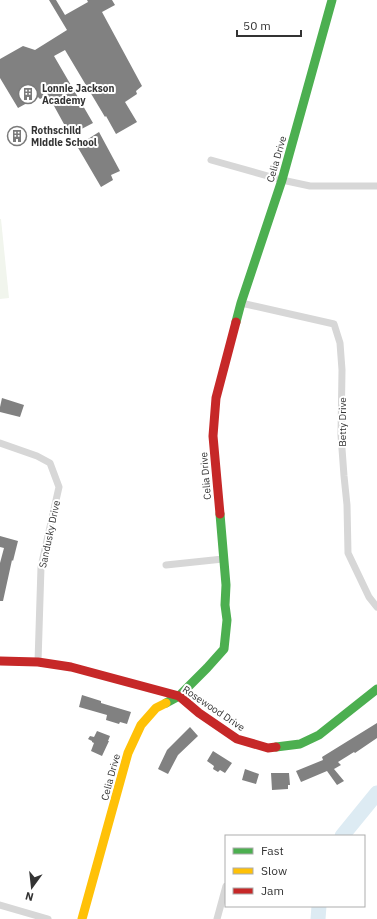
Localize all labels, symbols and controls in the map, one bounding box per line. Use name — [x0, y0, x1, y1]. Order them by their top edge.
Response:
scale bar — [237, 12, 301, 38]
text: 50 m — [243, 18, 271, 33]
place label: Lonnie Jackson Academy — [42, 82, 114, 107]
building icon: Lonnie Jackson Academy — [17, 83, 39, 105]
place label: Rothschild Middle School — [31, 124, 97, 149]
building icon: Rothschild Middle School — [6, 125, 28, 147]
street label: Celia Drive — [264, 134, 289, 184]
street label: Betty Drive — [336, 397, 349, 447]
street label: Celia Drive — [197, 451, 214, 500]
street label: Sandusky Drive — [36, 499, 63, 569]
street label: Rosewood Drive — [180, 683, 248, 734]
street label: Celia Drive — [98, 752, 123, 802]
legend — [225, 835, 365, 907]
text: Fast — [261, 843, 284, 858]
text: Slow — [261, 863, 287, 878]
north arrow — [12, 867, 52, 907]
text: Jam — [261, 883, 284, 898]
text: N — [24, 889, 35, 904]

